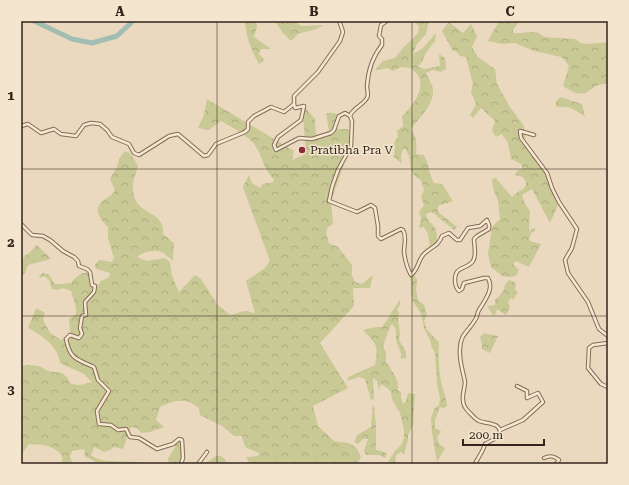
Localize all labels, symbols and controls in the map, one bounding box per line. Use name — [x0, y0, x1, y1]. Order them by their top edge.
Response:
text: A — [115, 4, 125, 19]
text: B — [309, 4, 319, 19]
text: C — [505, 4, 515, 19]
text: 1 — [7, 88, 15, 103]
place label: Pratibha Pra V — [310, 143, 393, 157]
marker: Pratibha Pra V — [297, 145, 307, 155]
text: 2 — [7, 235, 15, 250]
text: 3 — [7, 382, 15, 397]
scale bar — [463, 421, 544, 447]
text: 200 m — [469, 428, 503, 442]

